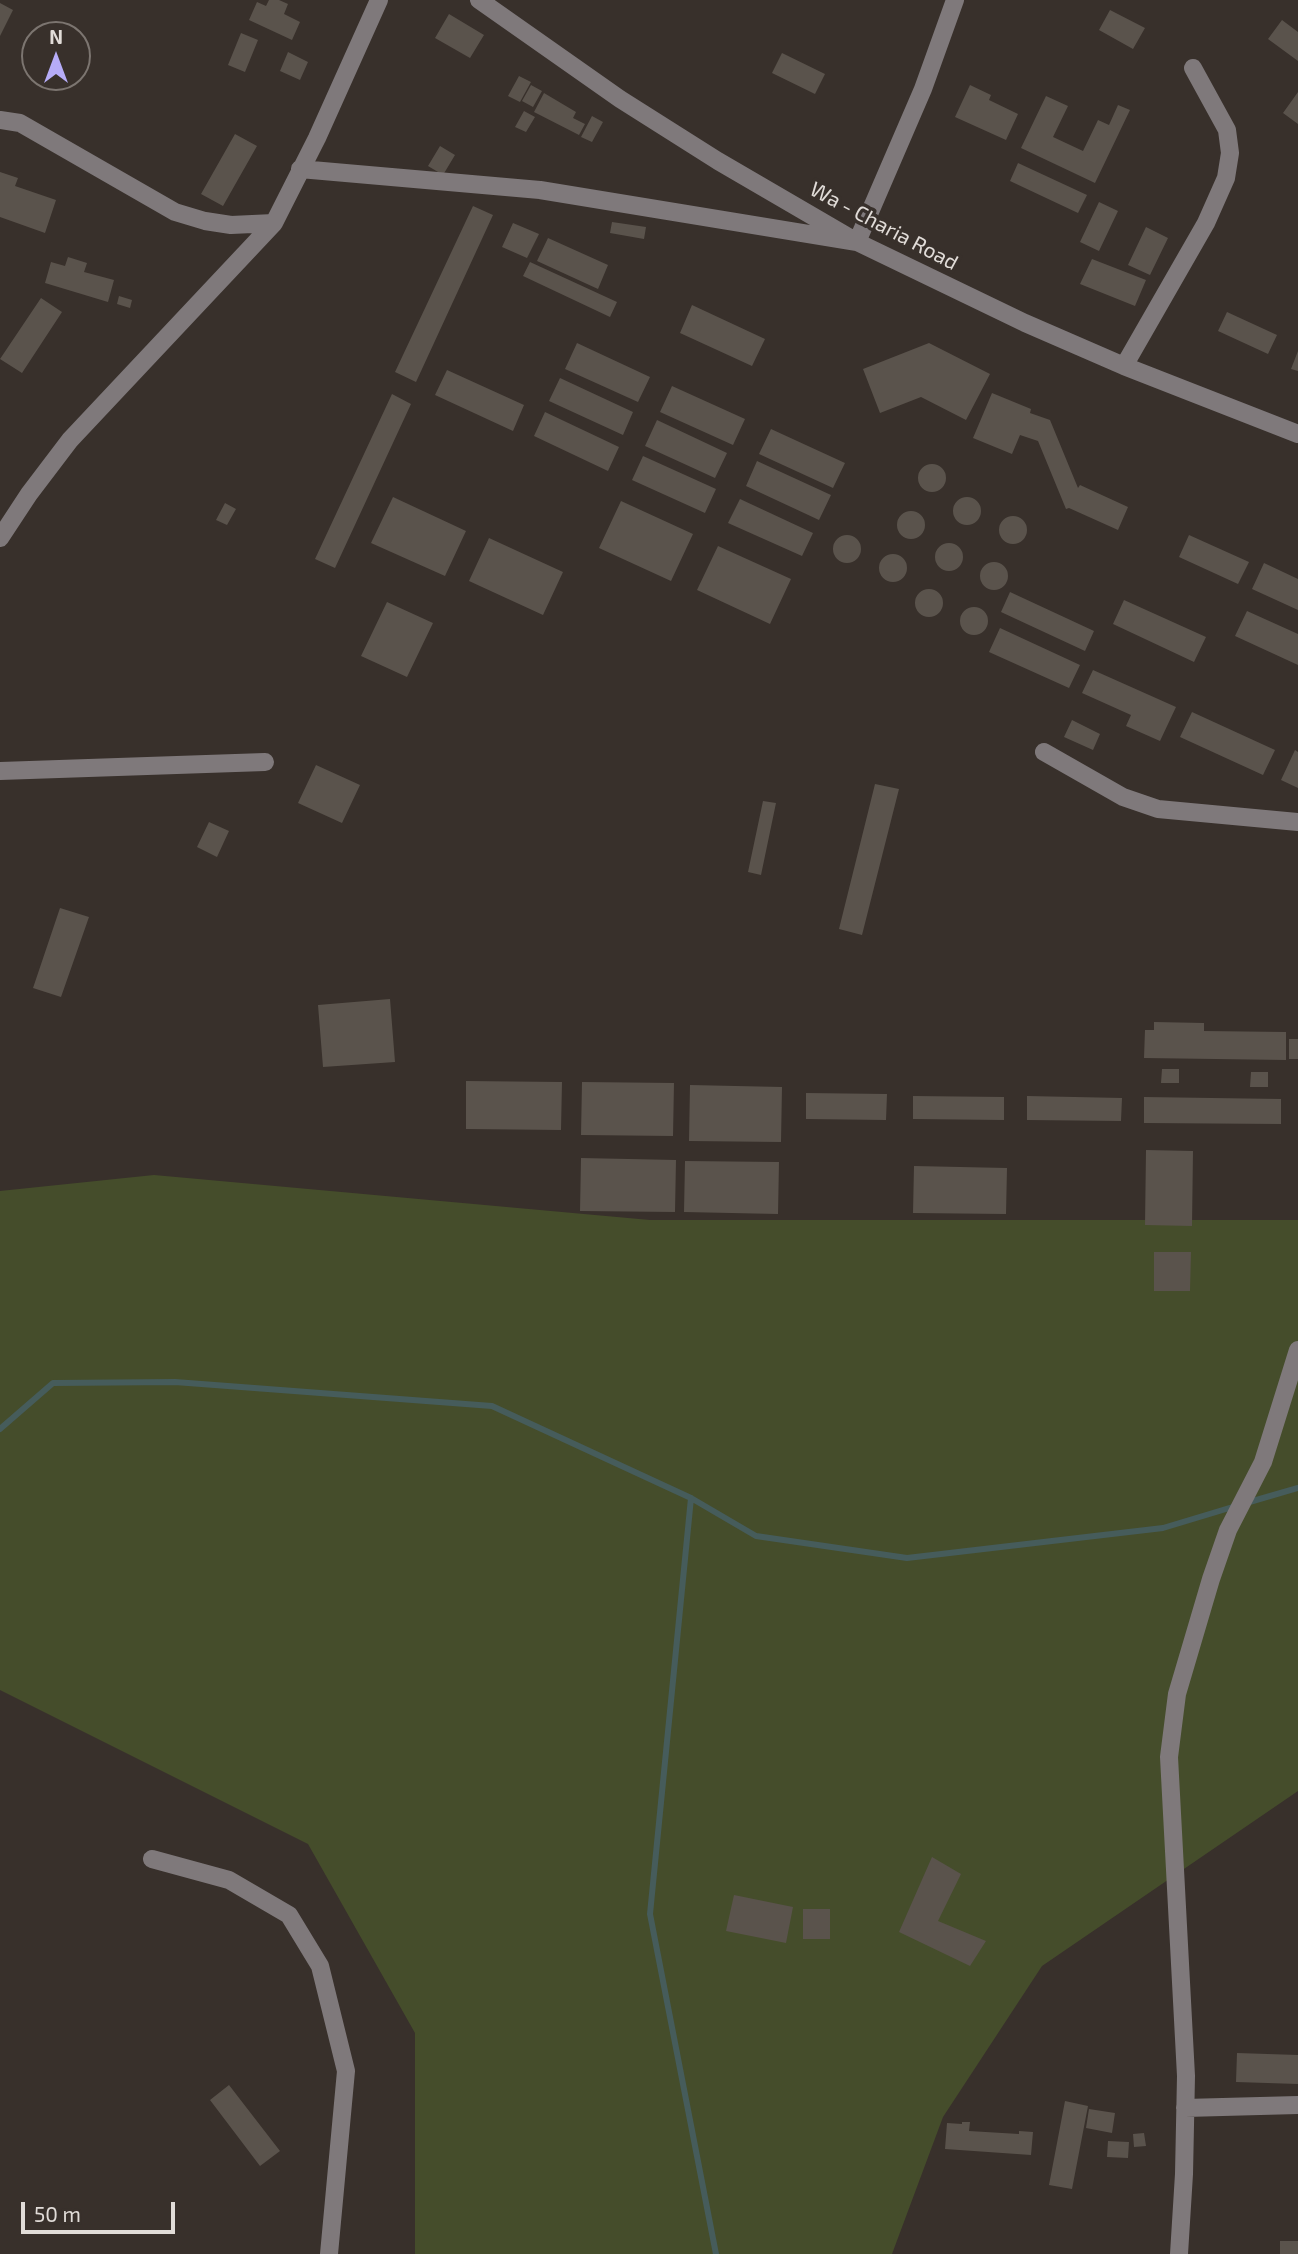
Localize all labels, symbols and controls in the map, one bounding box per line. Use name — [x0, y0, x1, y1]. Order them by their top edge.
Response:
north arrow — [21, 21, 91, 91]
text: N — [49, 25, 63, 48]
street label: Wa - Charia Road — [806, 176, 962, 276]
scale bar — [24, 2188, 178, 2232]
text: 50 m — [34, 2201, 81, 2226]

